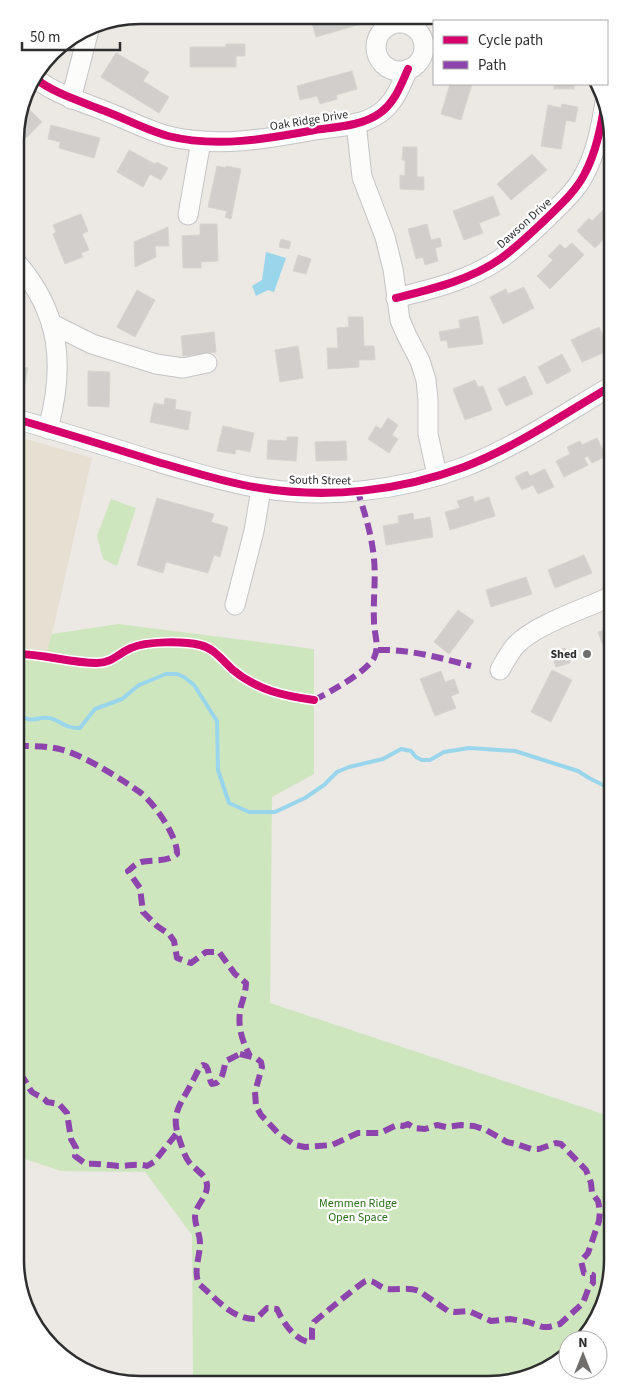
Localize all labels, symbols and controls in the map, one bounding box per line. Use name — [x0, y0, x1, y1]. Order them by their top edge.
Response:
scale bar — [22, 20, 120, 52]
legend — [433, 20, 608, 85]
text: 50 m — [30, 27, 60, 48]
text: Cycle path — [478, 30, 543, 51]
text: Path — [478, 55, 506, 76]
street label: Oak Ridge Drive — [269, 106, 349, 135]
street label: Dawson Drive — [493, 194, 556, 253]
street label: South Street — [289, 471, 351, 490]
place label: Shed — [550, 646, 577, 663]
marker: Shed — [581, 648, 593, 660]
park label: Memmen Ridge Open Space — [319, 1195, 397, 1226]
north arrow — [558, 1330, 608, 1380]
text: N — [578, 1333, 588, 1353]

